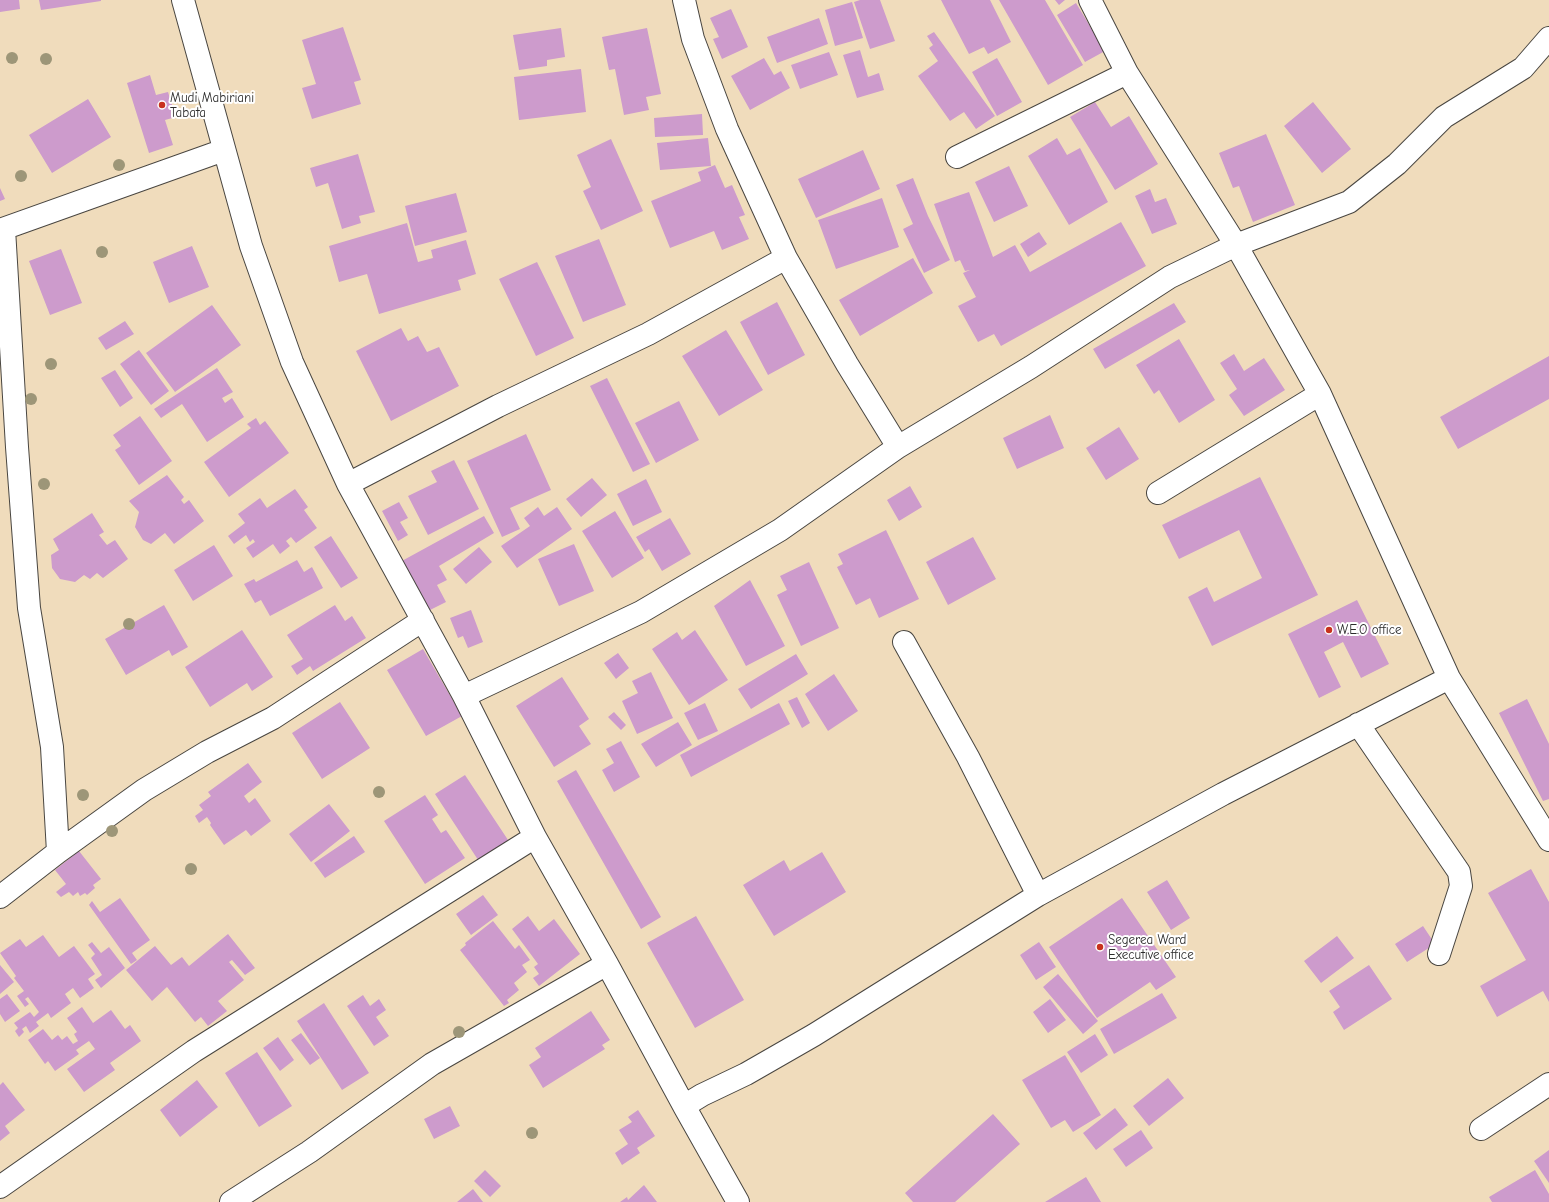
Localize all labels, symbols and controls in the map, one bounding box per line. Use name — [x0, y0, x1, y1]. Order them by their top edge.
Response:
place label: Mudi Mabiriani Tabata — [170, 90, 254, 121]
marker: Mudi Mabiriani Tabata — [157, 100, 167, 110]
place label: W.E.O office — [1337, 622, 1402, 638]
marker: W.E.O office — [1324, 625, 1334, 635]
place label: Segerea Ward Executive office — [1108, 932, 1194, 963]
marker: Segerea Ward Executive office — [1095, 942, 1105, 952]

